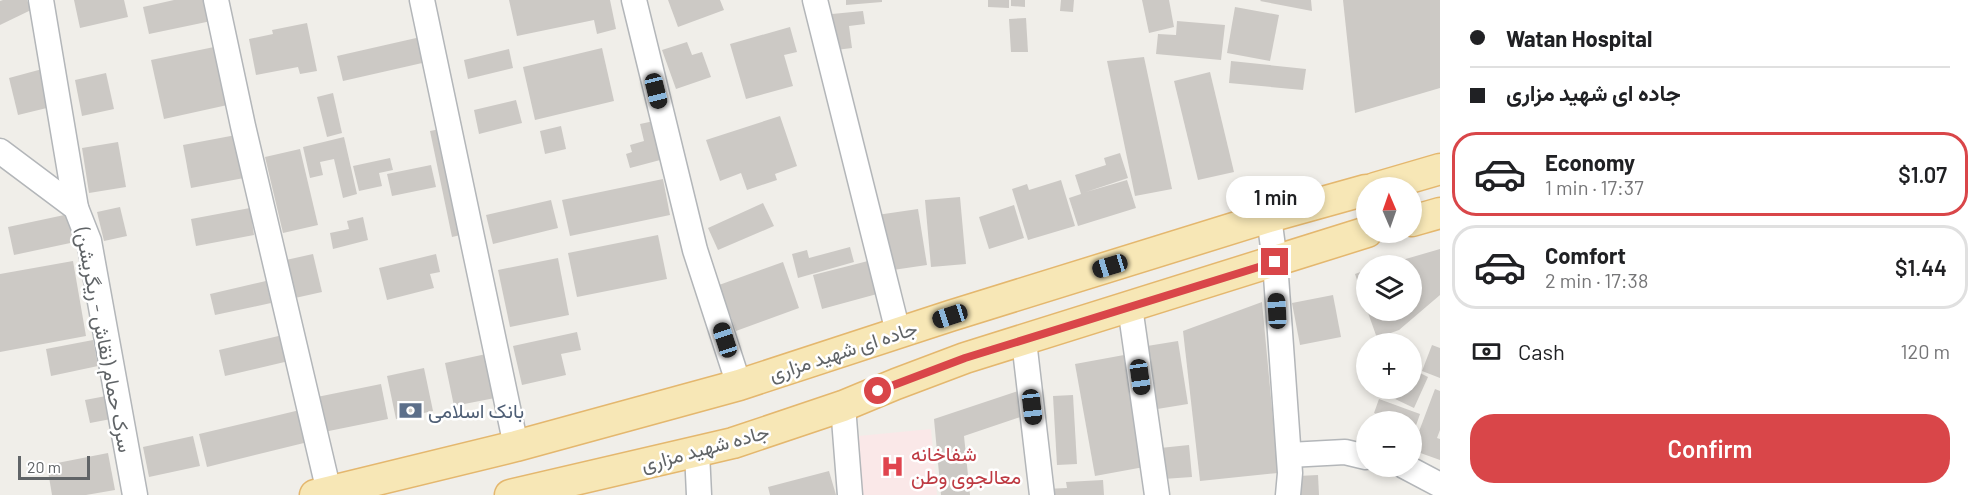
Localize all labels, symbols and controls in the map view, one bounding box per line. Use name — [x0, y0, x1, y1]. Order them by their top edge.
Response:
text: Watan Hospital — [1506, 25, 1652, 51]
car — [643, 71, 669, 111]
text: جاده ای شهید مزاری — [1506, 79, 1681, 105]
icon: car — [1473, 147, 1527, 201]
text: Economy — [1545, 149, 1635, 175]
text: $1.07 — [1898, 161, 1947, 187]
callout: 1 min — [1226, 175, 1324, 217]
text: 1 min · 17:37 — [1545, 175, 1644, 199]
north arrow — [1356, 177, 1422, 243]
map controls — [1356, 177, 1422, 477]
text: 1 min — [1254, 185, 1297, 209]
street label: سرک حمام (نقاش - ریگریشن) — [69, 224, 139, 455]
icon: car — [1473, 240, 1527, 294]
text: Comfort — [1545, 242, 1626, 268]
route end — [1261, 248, 1288, 275]
car — [1090, 252, 1130, 280]
text: $1.44 — [1895, 254, 1947, 280]
button: layers — [1356, 255, 1422, 321]
text: 2 min · 17:38 — [1545, 268, 1648, 292]
car — [1267, 293, 1287, 329]
car — [930, 302, 970, 330]
street label: جاده ای شهید مزاری — [766, 315, 920, 387]
car — [711, 320, 739, 360]
button: + — [1356, 333, 1422, 399]
icon: cash — [1470, 335, 1503, 368]
text: Cash — [1518, 338, 1565, 364]
text: 120 m — [1900, 339, 1950, 363]
car — [1129, 358, 1151, 396]
route start — [864, 377, 891, 404]
car — [1021, 388, 1043, 426]
bank icon: بانک اسلامی — [397, 398, 423, 424]
place label: بانک اسلامی — [428, 398, 524, 423]
button: − — [1356, 411, 1422, 477]
button: Confirm — [1470, 414, 1950, 483]
street label: جاده شهید مزاری — [638, 418, 772, 478]
place label: شفاخانه معالجوی وطن — [911, 441, 1021, 490]
scale bar — [18, 453, 90, 480]
hospital icon: شفاخانه معالجوی وطن — [880, 453, 906, 479]
text: 20 m — [27, 457, 61, 476]

